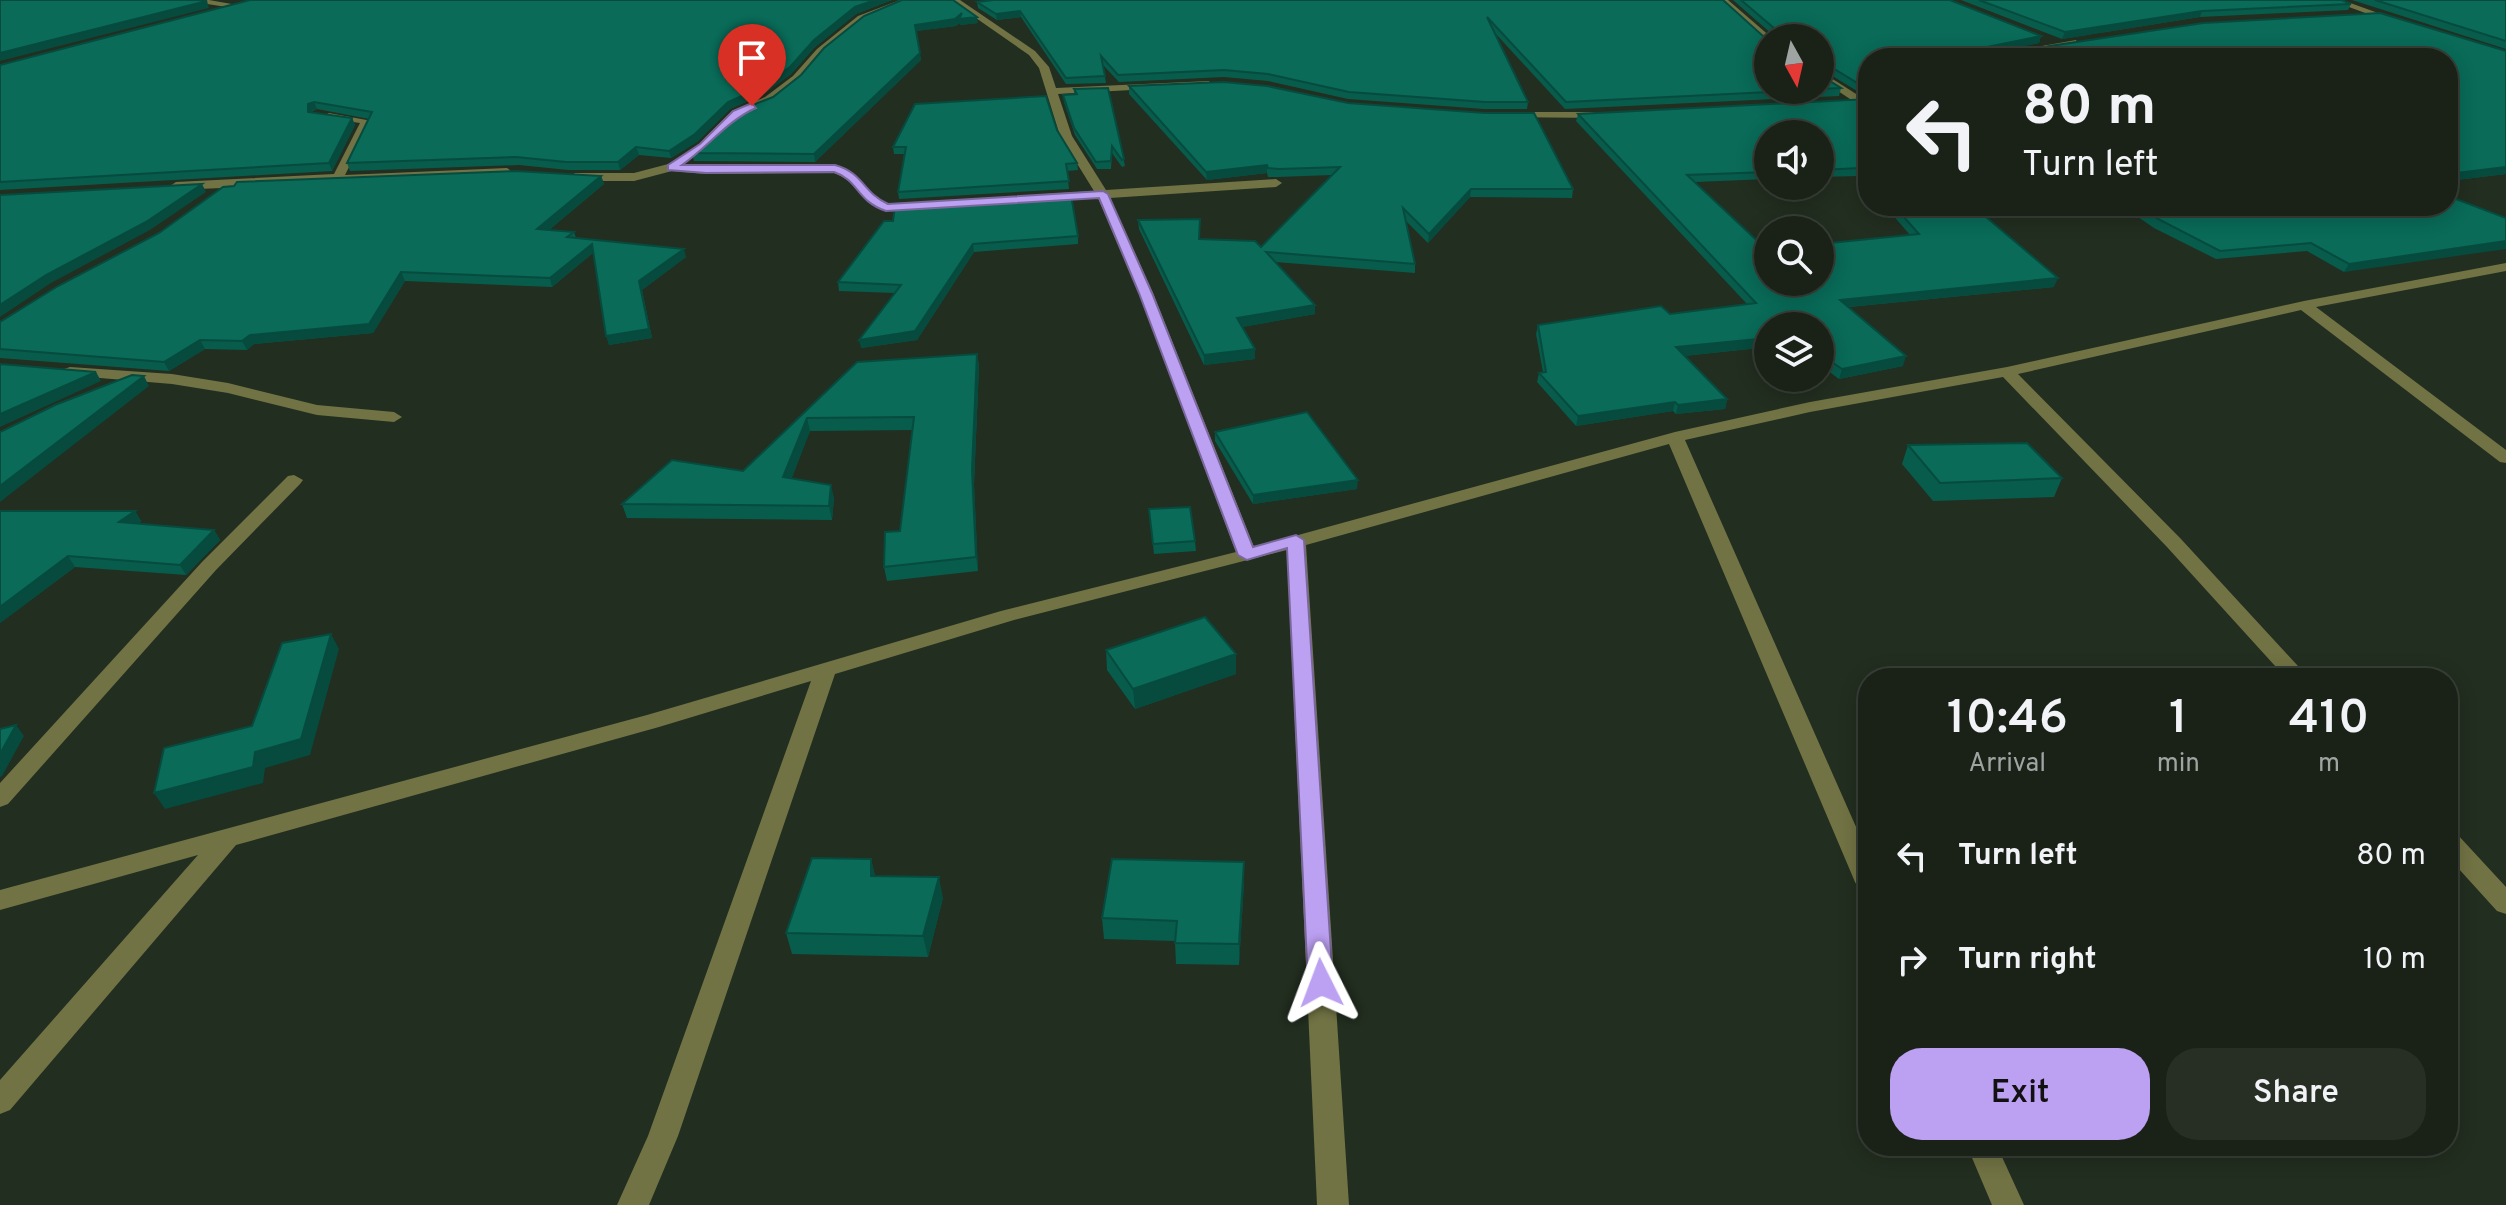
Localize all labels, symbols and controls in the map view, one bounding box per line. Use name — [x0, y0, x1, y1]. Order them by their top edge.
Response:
pin — [718, 24, 786, 106]
north arrow — [1754, 24, 1834, 104]
map controls — [1754, 24, 1834, 392]
icon: arrive — [730, 36, 774, 80]
text: 80 m — [2022, 74, 2156, 144]
icon: left — [1890, 80, 1994, 184]
button: sound — [1754, 120, 1834, 200]
text: Turn left — [2022, 143, 2159, 189]
button: search — [1754, 216, 1834, 296]
button: layers — [1754, 312, 1834, 392]
text: 10:46 — [1947, 690, 2068, 750]
text: 1 — [2169, 690, 2188, 750]
text: 410 — [2289, 690, 2369, 750]
text: Arrival — [1969, 748, 2046, 781]
text: min — [2157, 748, 2200, 781]
text: m — [2318, 748, 2340, 781]
icon: left — [1890, 834, 1934, 878]
text: Turn left — [1958, 838, 2078, 875]
text: 80 m — [2356, 838, 2426, 875]
icon: right — [1890, 938, 1934, 982]
position arrow — [1279, 941, 1363, 1025]
text: Turn right — [1958, 942, 2096, 979]
text: 10 m — [2363, 942, 2426, 979]
button: Exit — [1890, 1048, 2150, 1140]
button: Share — [2166, 1048, 2426, 1140]

